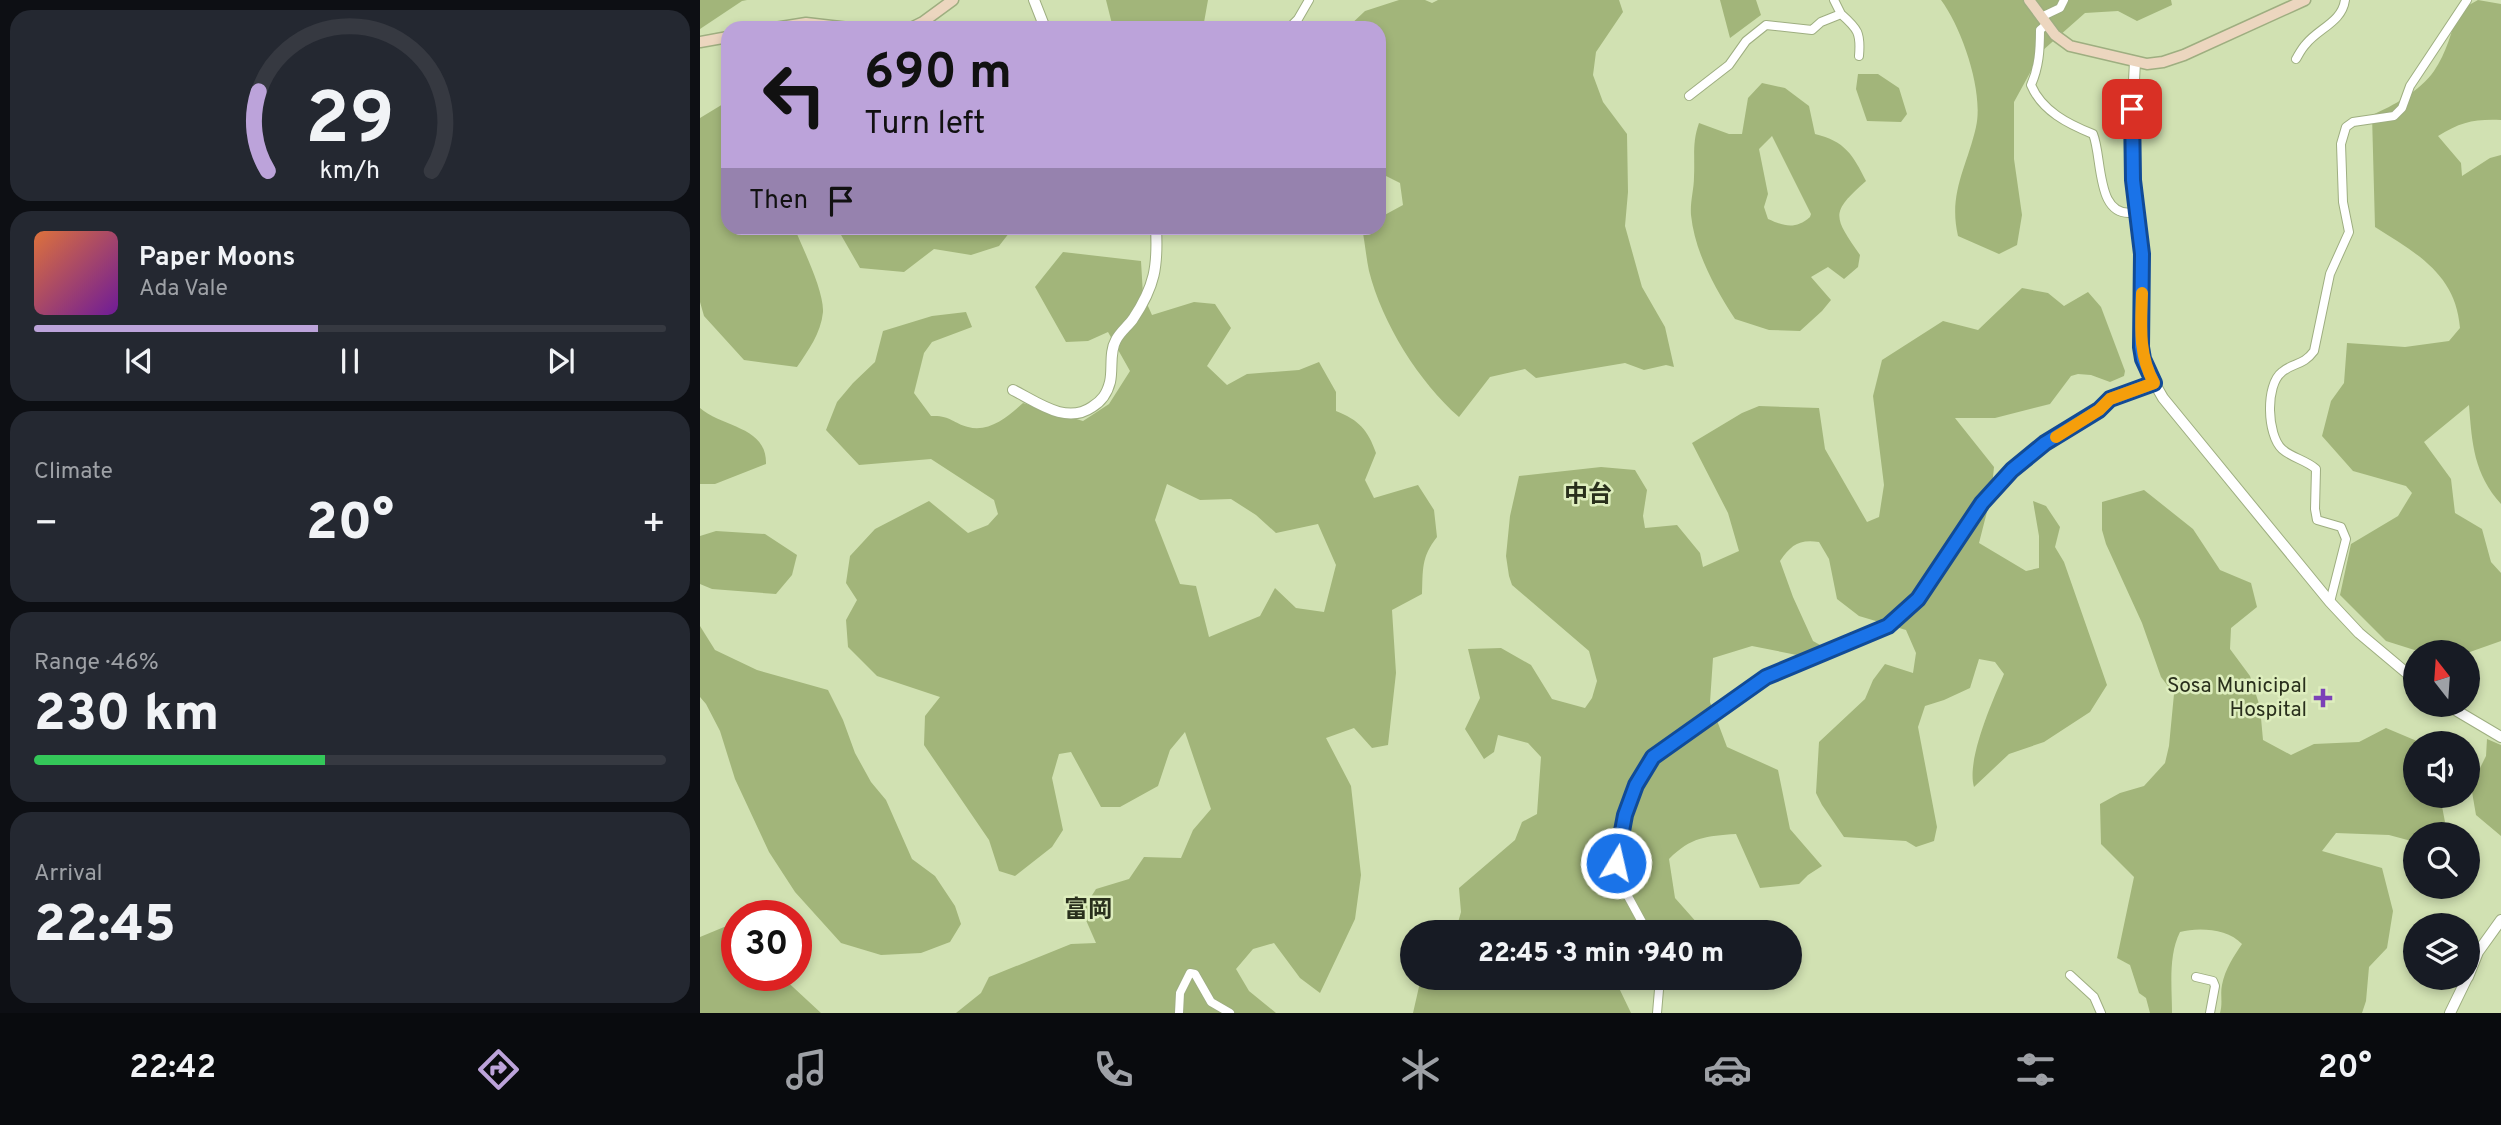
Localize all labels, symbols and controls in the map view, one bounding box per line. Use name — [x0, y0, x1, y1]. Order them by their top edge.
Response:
text: 690 m — [864, 44, 1012, 106]
icon: left — [749, 49, 840, 140]
text: 29 — [305, 78, 395, 170]
pin — [2102, 79, 2162, 139]
icon: arrive — [2113, 90, 2151, 128]
text: Turn left — [864, 105, 985, 145]
text: km/h — [320, 156, 380, 188]
icon: arrive — [822, 182, 860, 220]
text: Then — [749, 185, 808, 218]
text: Paper Moons — [139, 242, 295, 275]
text: Ada Vale — [139, 275, 228, 304]
icon: previous — [120, 342, 158, 380]
icon: pause — [331, 342, 369, 380]
icon: next — [542, 342, 580, 380]
text: Climate — [34, 458, 113, 487]
district label: 中台 — [1564, 481, 1612, 511]
text: 20° — [306, 492, 394, 558]
text: − — [34, 501, 59, 550]
text: + — [641, 501, 666, 550]
north arrow — [2403, 640, 2480, 718]
map controls — [2403, 640, 2480, 990]
text: Range · 46% — [34, 649, 159, 678]
place label: Sosa Municipal Hospital — [2167, 673, 2307, 724]
text: 230 km — [34, 683, 219, 749]
marker: Sosa Municipal Hospital — [2313, 688, 2333, 708]
button: sound — [2403, 731, 2480, 808]
button: search — [2403, 822, 2480, 899]
position arrow — [1579, 826, 1653, 900]
text: Arrival — [34, 860, 103, 889]
text: 22:45 — [34, 894, 176, 960]
district label: 富岡 — [1064, 896, 1112, 926]
speed limit sign: 30 — [721, 900, 812, 991]
button: layers — [2403, 913, 2480, 990]
text: 22:45 · 3 min · 940 m — [1478, 938, 1724, 971]
icon: directions — [474, 1045, 523, 1094]
icon: music — [782, 1045, 831, 1094]
icon: phone — [1089, 1045, 1138, 1094]
icon: climate — [1396, 1045, 1445, 1094]
icon: car — [1703, 1045, 1752, 1094]
icon: filters — [2011, 1045, 2060, 1094]
text: 22:42 — [129, 1049, 216, 1089]
text: 20° — [2318, 1049, 2372, 1089]

